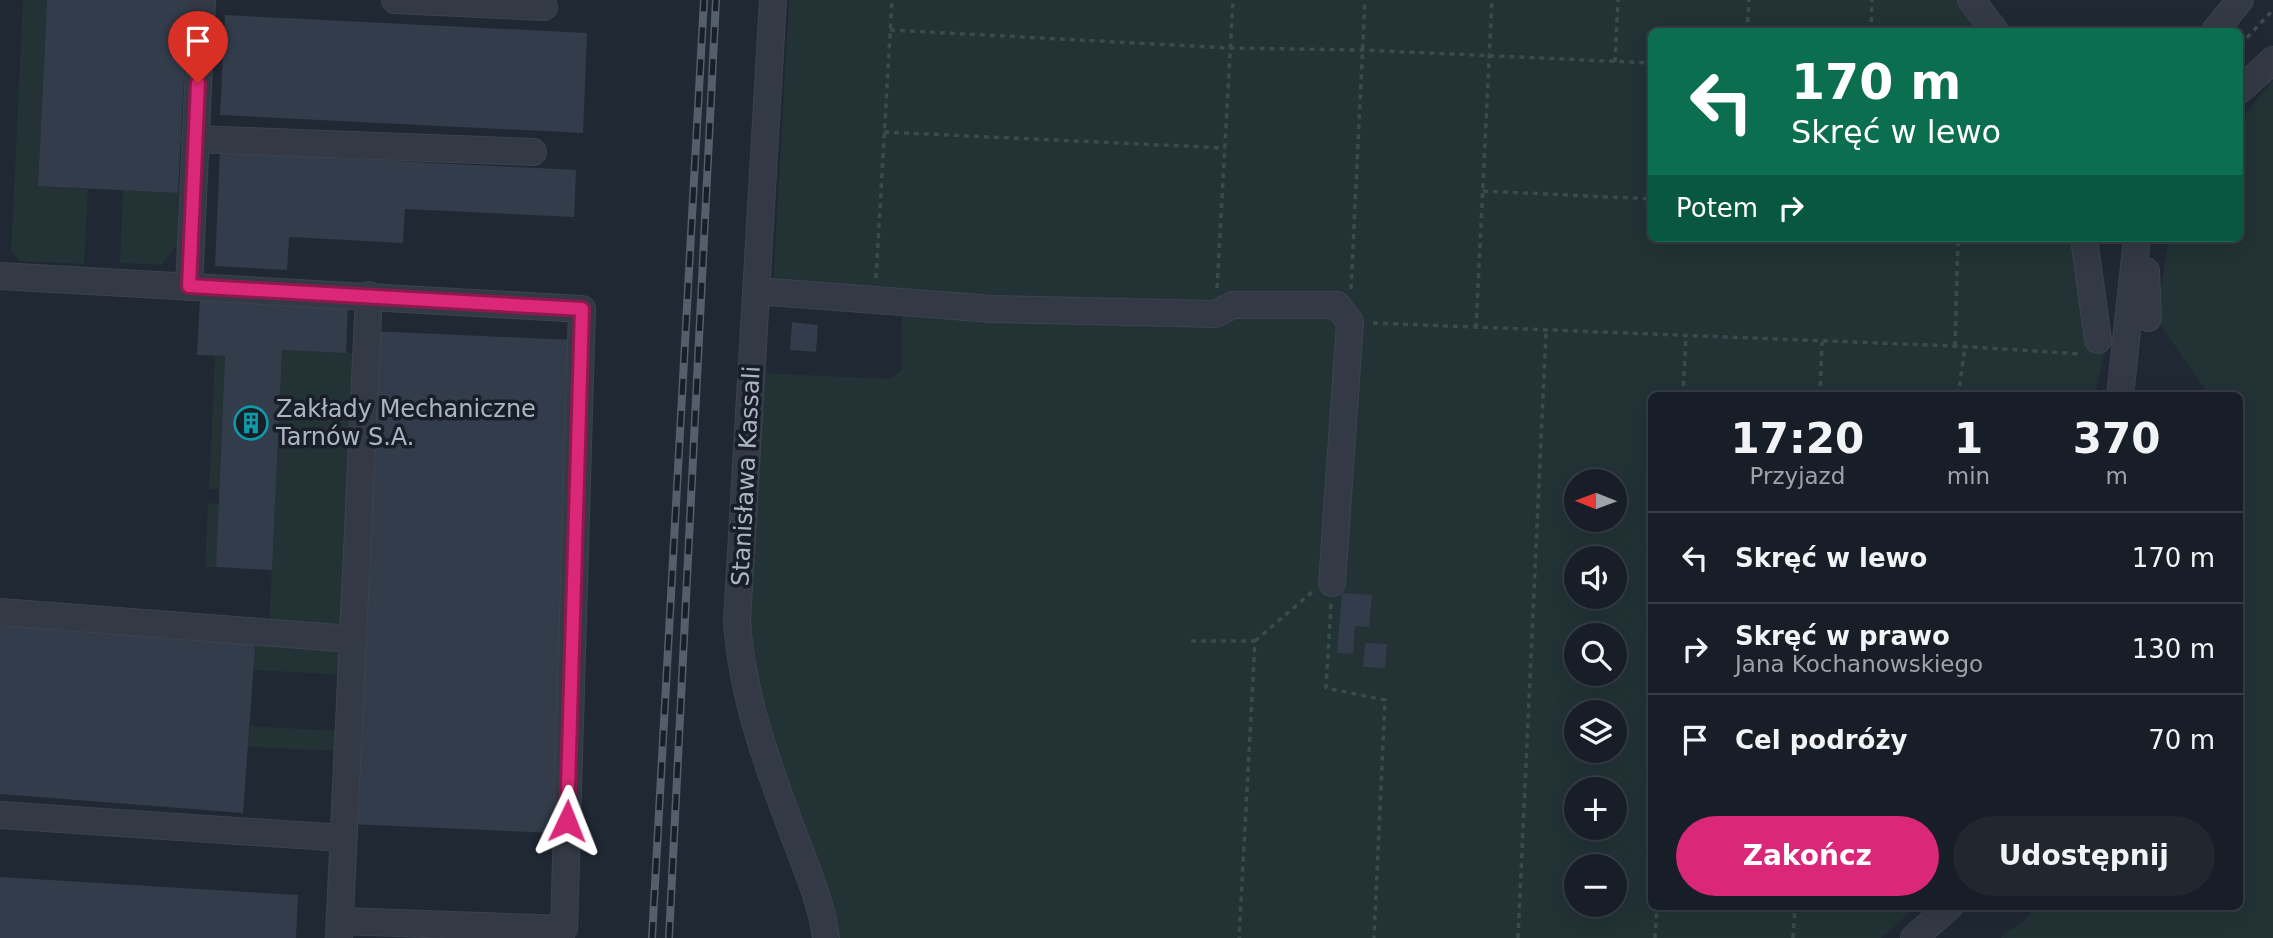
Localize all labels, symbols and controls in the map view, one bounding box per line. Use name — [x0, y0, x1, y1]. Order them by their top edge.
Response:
pin — [168, 11, 228, 83]
icon: arrive — [179, 22, 217, 60]
text: 170 m — [1791, 54, 1961, 111]
icon: left — [1676, 56, 1767, 147]
text: Skręć w lewo — [1791, 113, 2001, 151]
icon: right — [1772, 189, 1810, 227]
text: Potem — [1676, 193, 1758, 223]
street label: Stanisława Kassali — [726, 365, 766, 587]
place label: Zakłady Mechaniczne Tarnów S.A. — [275, 395, 536, 451]
building icon: Zakłady Mechaniczne Tarnów S.A. — [232, 404, 270, 442]
text: 17:20 — [1731, 414, 1864, 463]
text: 1 — [1954, 414, 1983, 463]
text: 370 — [2073, 414, 2160, 463]
text: Przyjazd — [1750, 463, 1845, 489]
text: min — [1947, 463, 1990, 489]
text: m — [2105, 463, 2128, 489]
north arrow — [1564, 469, 1628, 532]
map controls — [1564, 469, 1627, 917]
icon: left — [1676, 539, 1714, 577]
text: Skręć w lewo — [1735, 543, 1927, 573]
text: 170 m — [2132, 543, 2215, 573]
button: sound — [1564, 546, 1627, 609]
text: Skręć w prawo — [1735, 621, 1950, 651]
button: search — [1564, 623, 1627, 686]
icon: right — [1676, 630, 1714, 668]
text: 130 m — [2132, 634, 2215, 664]
text: Jana Kochanowskiego — [1735, 651, 1983, 677]
button: layers — [1564, 700, 1627, 763]
icon: arrive — [1676, 721, 1714, 759]
text: Cel podróży — [1735, 725, 1908, 755]
text: 70 m — [2148, 725, 2215, 755]
button: + — [1564, 777, 1627, 840]
position arrow — [530, 784, 604, 858]
button: Zakończ — [1676, 816, 1939, 896]
button: Udostępnij — [1953, 816, 2215, 896]
button: − — [1564, 854, 1627, 917]

